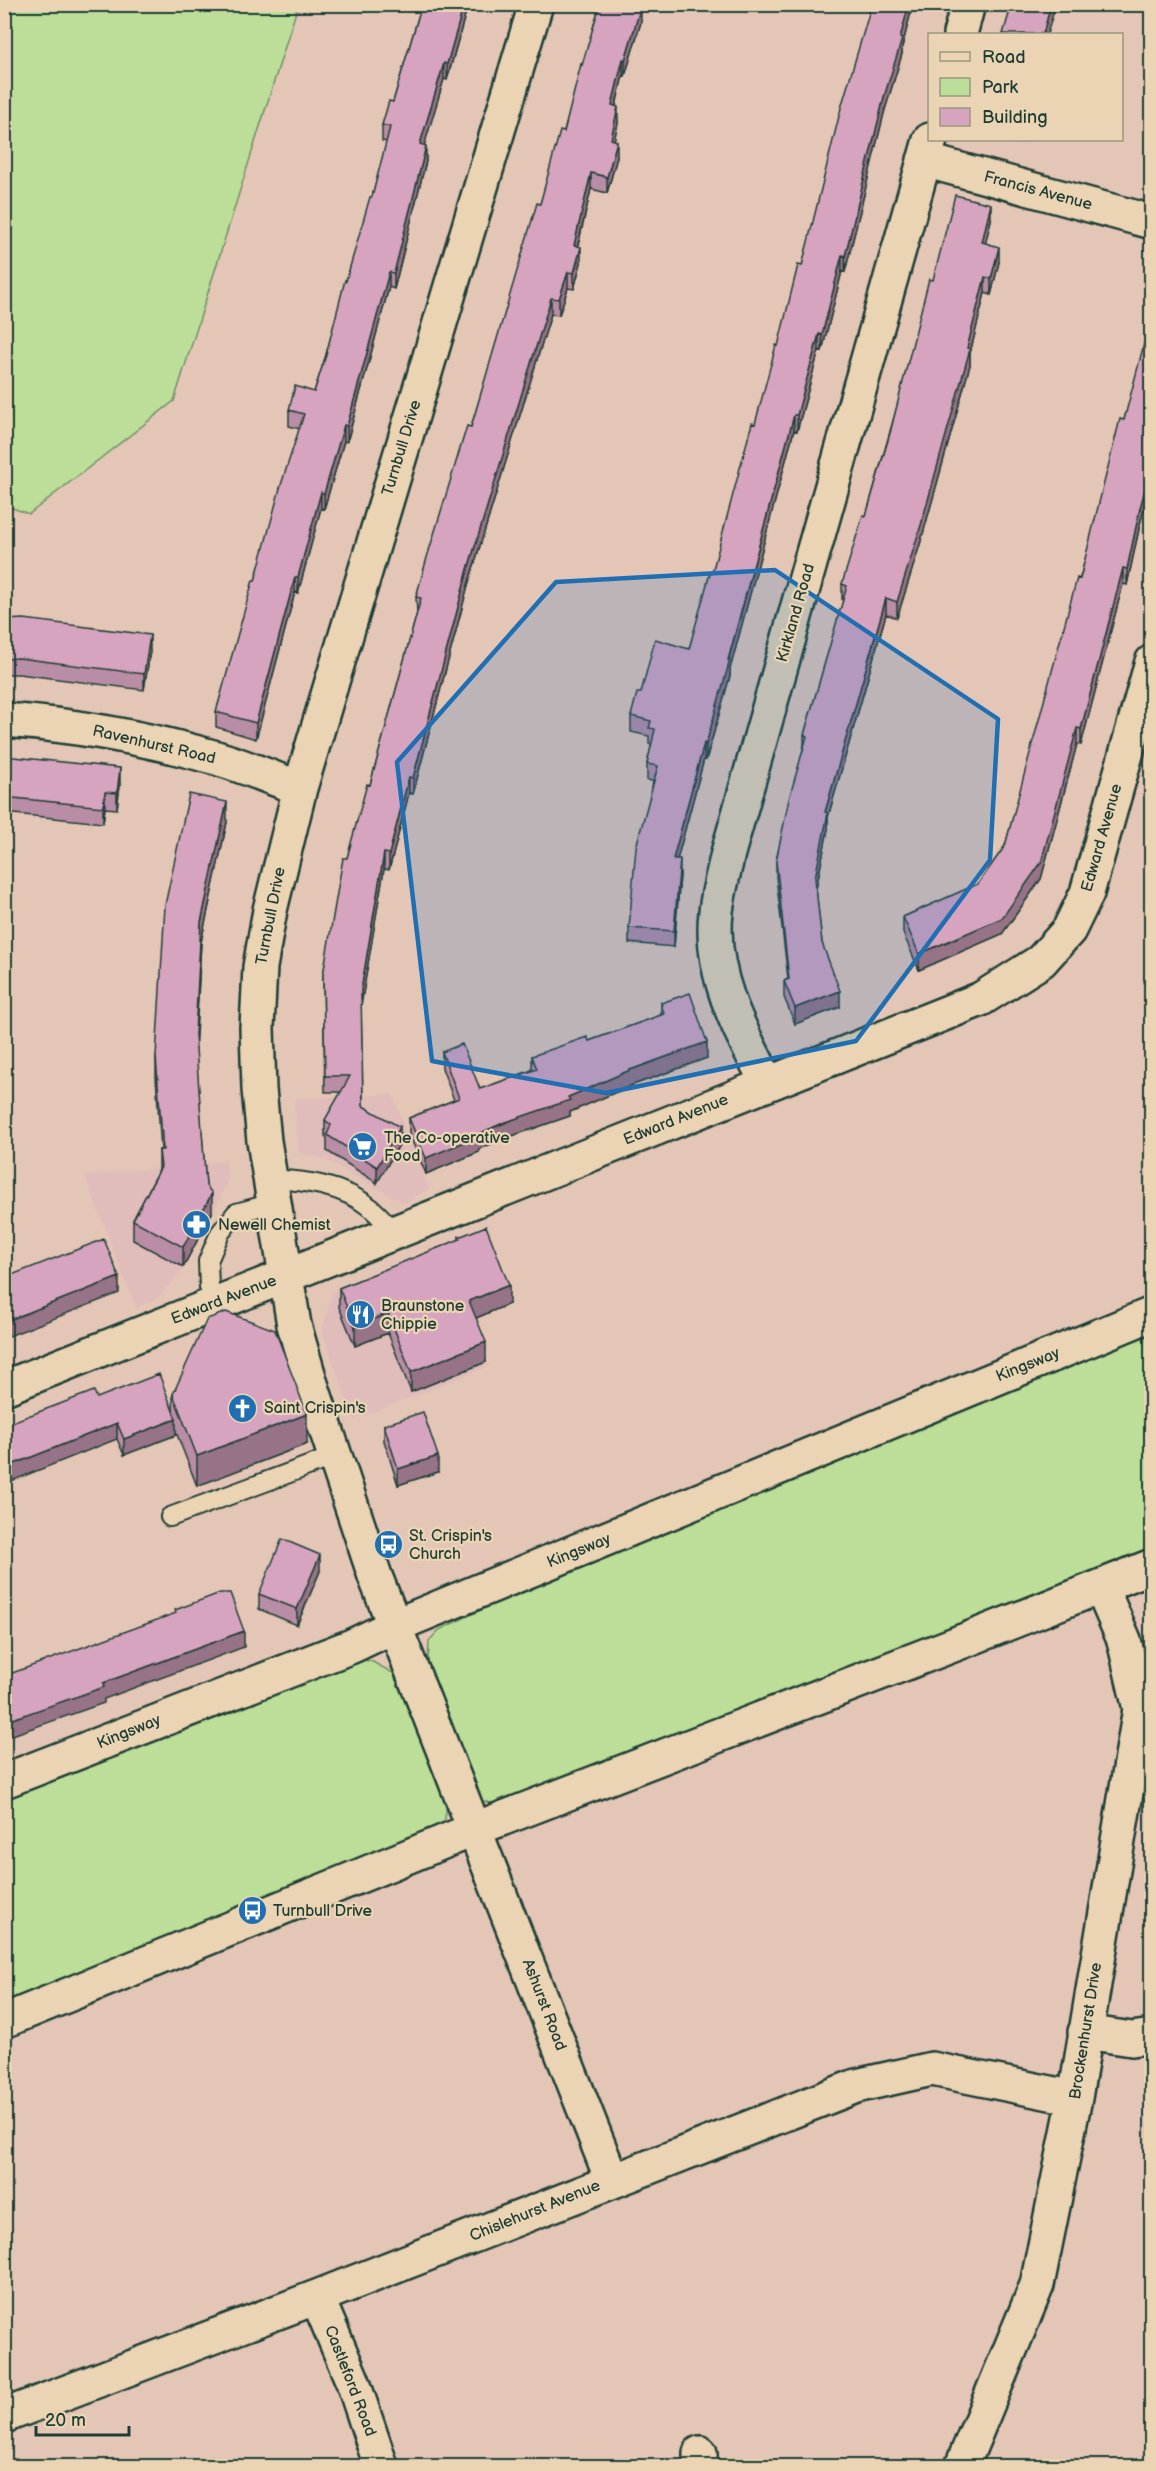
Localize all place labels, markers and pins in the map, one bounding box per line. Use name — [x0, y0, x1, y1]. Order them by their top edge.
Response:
place label: The Co-operative Food — [384, 1129, 510, 1166]
supermarket icon: The Co-operative Food — [347, 1131, 379, 1163]
pharmacy icon: Newell Chemist — [181, 1209, 213, 1241]
place label: Newell Chemist — [218, 1216, 331, 1235]
place label: Braunstone Chippie — [381, 1297, 465, 1334]
restaurant icon: Braunstone Chippie — [344, 1299, 376, 1331]
church icon: Saint Crispin's — [227, 1392, 259, 1424]
place label: Saint Crispin's — [264, 1399, 366, 1418]
place label: St. Crispin's Church — [409, 1527, 492, 1564]
bus stop icon: St. Crispin's Church — [372, 1529, 404, 1561]
bus stop icon: Turnbull Drive — [236, 1895, 268, 1927]
place label: Turnbull Drive — [273, 1902, 373, 1921]

